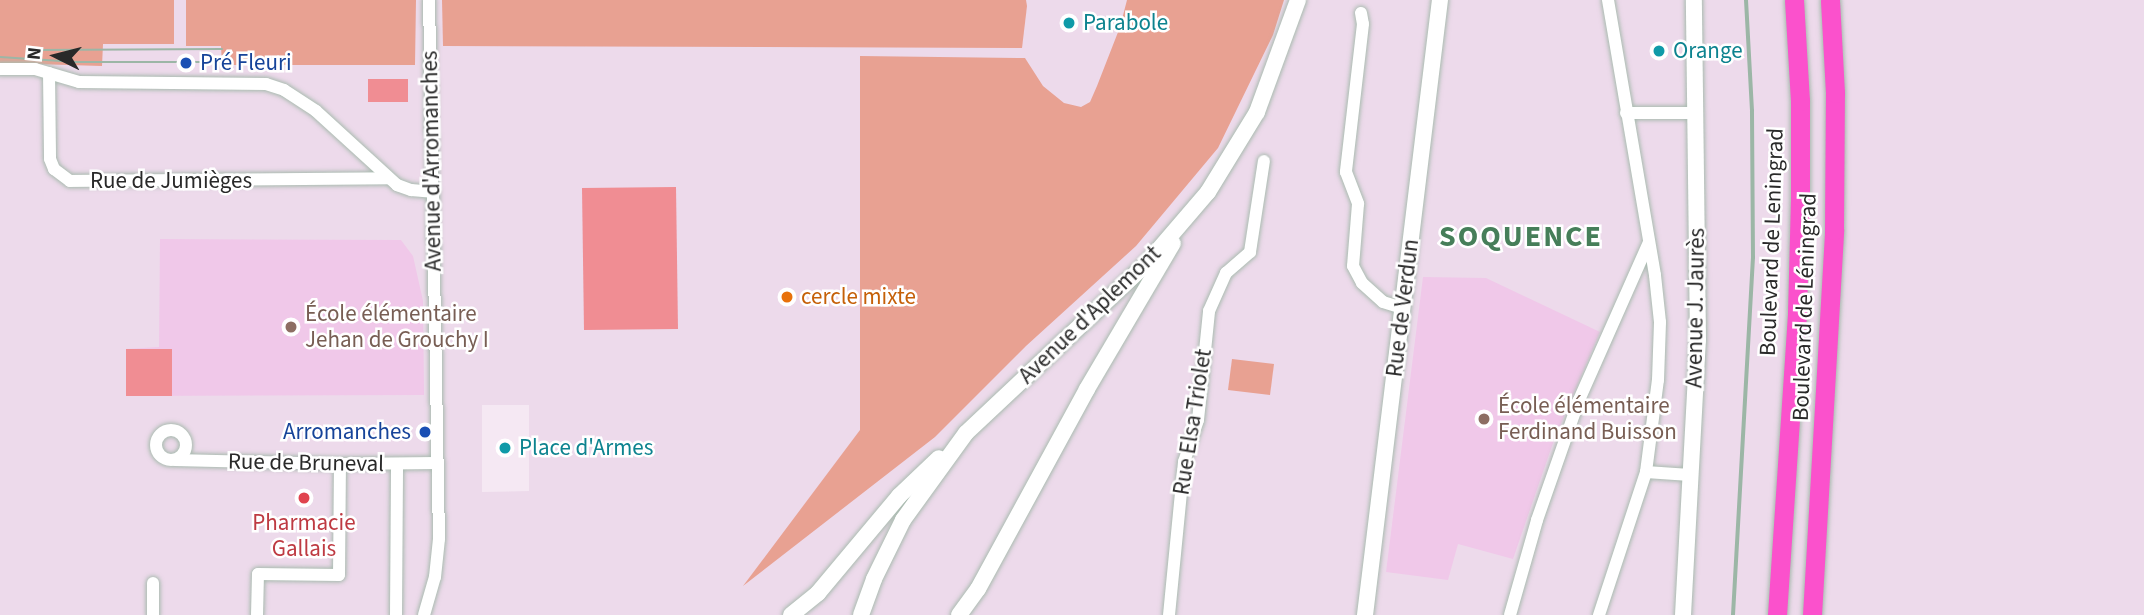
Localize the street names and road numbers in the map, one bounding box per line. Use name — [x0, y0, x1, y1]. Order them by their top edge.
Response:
street label: Avenue d'Arromanches — [416, 50, 448, 272]
street label: Boulevard de Leningrad — [1754, 128, 1790, 356]
street label: Rue de Jumièges — [90, 167, 252, 195]
street label: Boulevard de Léningrad — [1787, 193, 1823, 421]
street label: Avenue J. Jaurès — [1681, 228, 1711, 388]
street label: Rue de Verdun — [1381, 237, 1425, 379]
street label: Avenue d'Aplemont — [1013, 240, 1167, 390]
street label: Rue Elsa Triolet — [1168, 347, 1218, 497]
street label: Rue de Bruneval — [228, 448, 384, 478]

